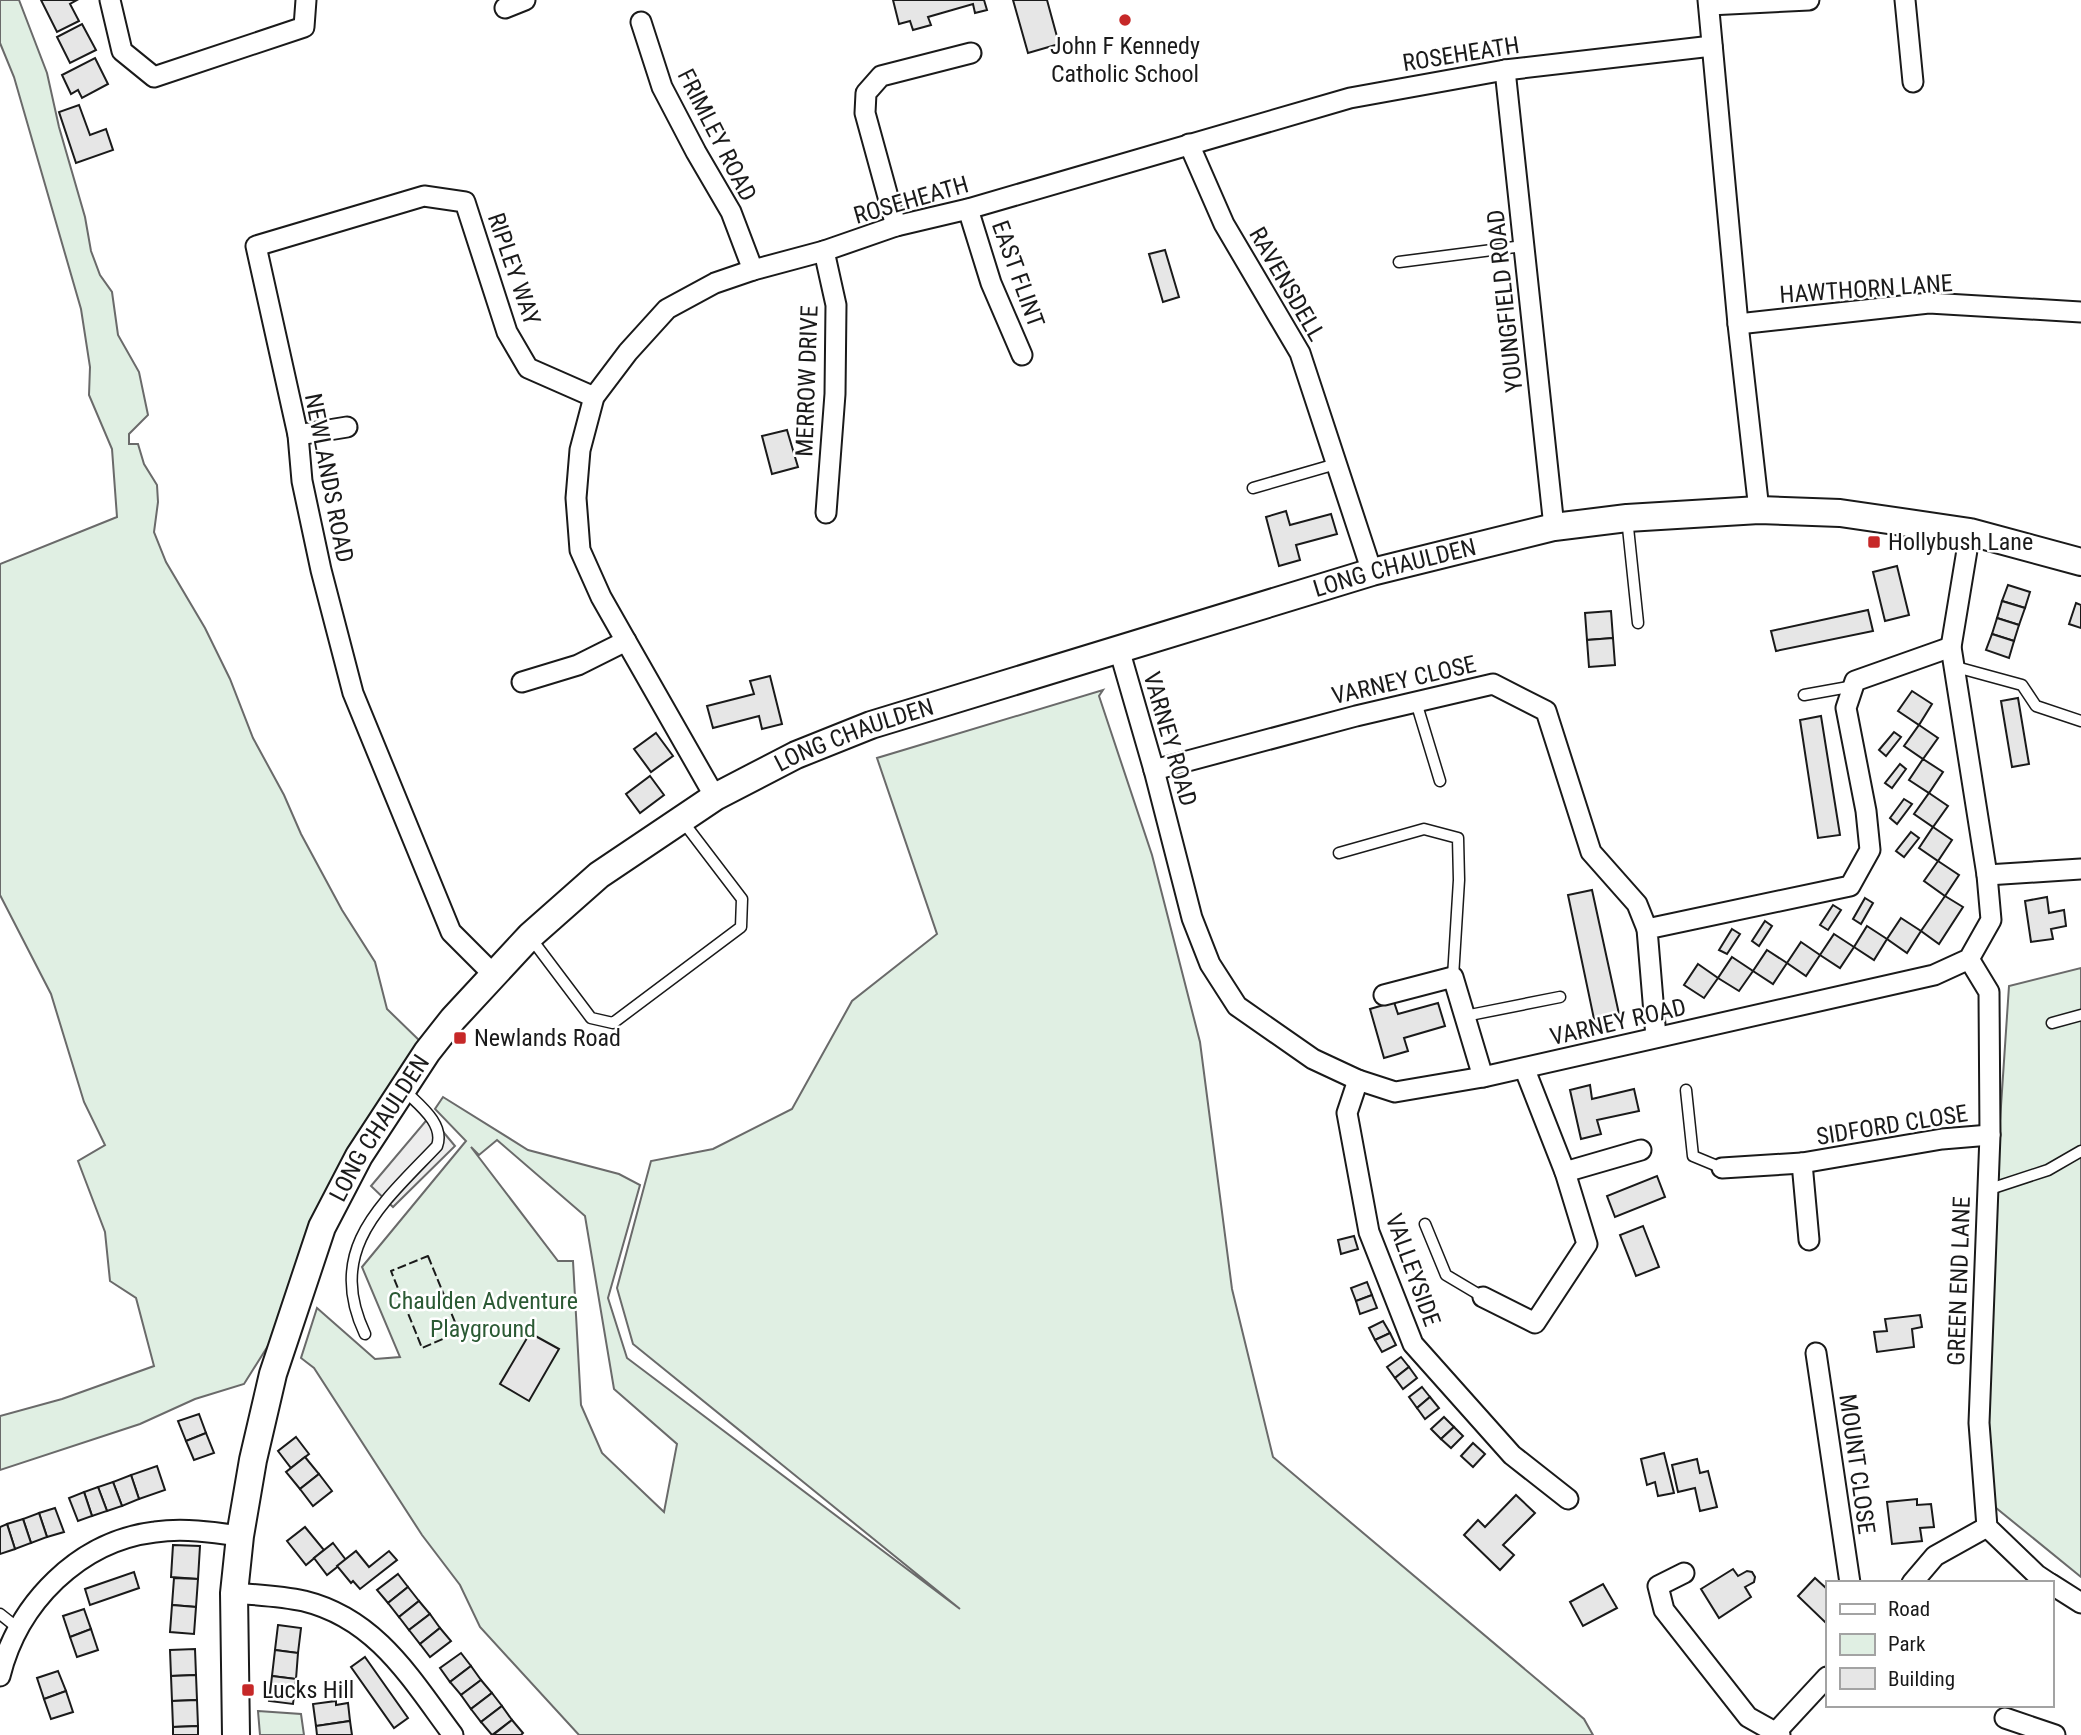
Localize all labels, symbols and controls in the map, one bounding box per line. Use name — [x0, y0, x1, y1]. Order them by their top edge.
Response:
marker: John F Kennedy Catholic School — [1117, 12, 1133, 28]
street label: ROSEHEATH — [1401, 31, 1521, 77]
place label: John F Kennedy Catholic School — [1050, 32, 1200, 88]
street label: FRIMLEY ROAD — [672, 64, 762, 206]
street label: ROSEHEATH — [850, 170, 972, 230]
street label: YOUNGFIELD ROAD — [1481, 208, 1529, 394]
street label: RIPLEY WAY — [482, 209, 546, 329]
street label: EAST FLINT — [986, 217, 1050, 331]
street label: RAVENSDELL — [1243, 222, 1331, 346]
street label: HAWTHORN LANE — [1778, 269, 1954, 309]
street label: MERROW DRIVE — [790, 305, 824, 457]
street label: NEWLANDS ROAD — [299, 391, 359, 565]
place label: Hollybush Lane — [1888, 528, 2033, 556]
street label: LONG CHAULDEN — [1310, 533, 1479, 603]
marker: Hollybush Lane — [1866, 534, 1882, 550]
street label: VARNEY CLOSE — [1329, 650, 1479, 710]
street label: VARNEY ROAD — [1137, 669, 1203, 809]
street label: LONG CHAULDEN — [770, 693, 937, 778]
street label: VARNEY ROAD — [1547, 993, 1689, 1051]
place label: Newlands Road — [474, 1024, 621, 1052]
marker: Newlands Road — [452, 1030, 468, 1046]
street label: LONG CHAULDEN — [324, 1050, 435, 1206]
street label: SIDFORD CLOSE — [1814, 1099, 1970, 1151]
street label: GREEN END LANE — [1942, 1196, 1976, 1366]
street label: VALLEYSIDE — [1380, 1210, 1446, 1330]
park label: Chaulden Adventure Playground — [388, 1287, 578, 1343]
street label: MOUNT CLOSE — [1833, 1392, 1881, 1536]
legend — [1826, 1581, 2053, 1707]
text: Road — [1888, 1597, 1930, 1621]
text: Park — [1888, 1632, 1926, 1656]
text: Building — [1888, 1667, 1955, 1691]
place label: Lucks Hill — [262, 1676, 354, 1704]
marker: Lucks Hill — [240, 1682, 256, 1698]

